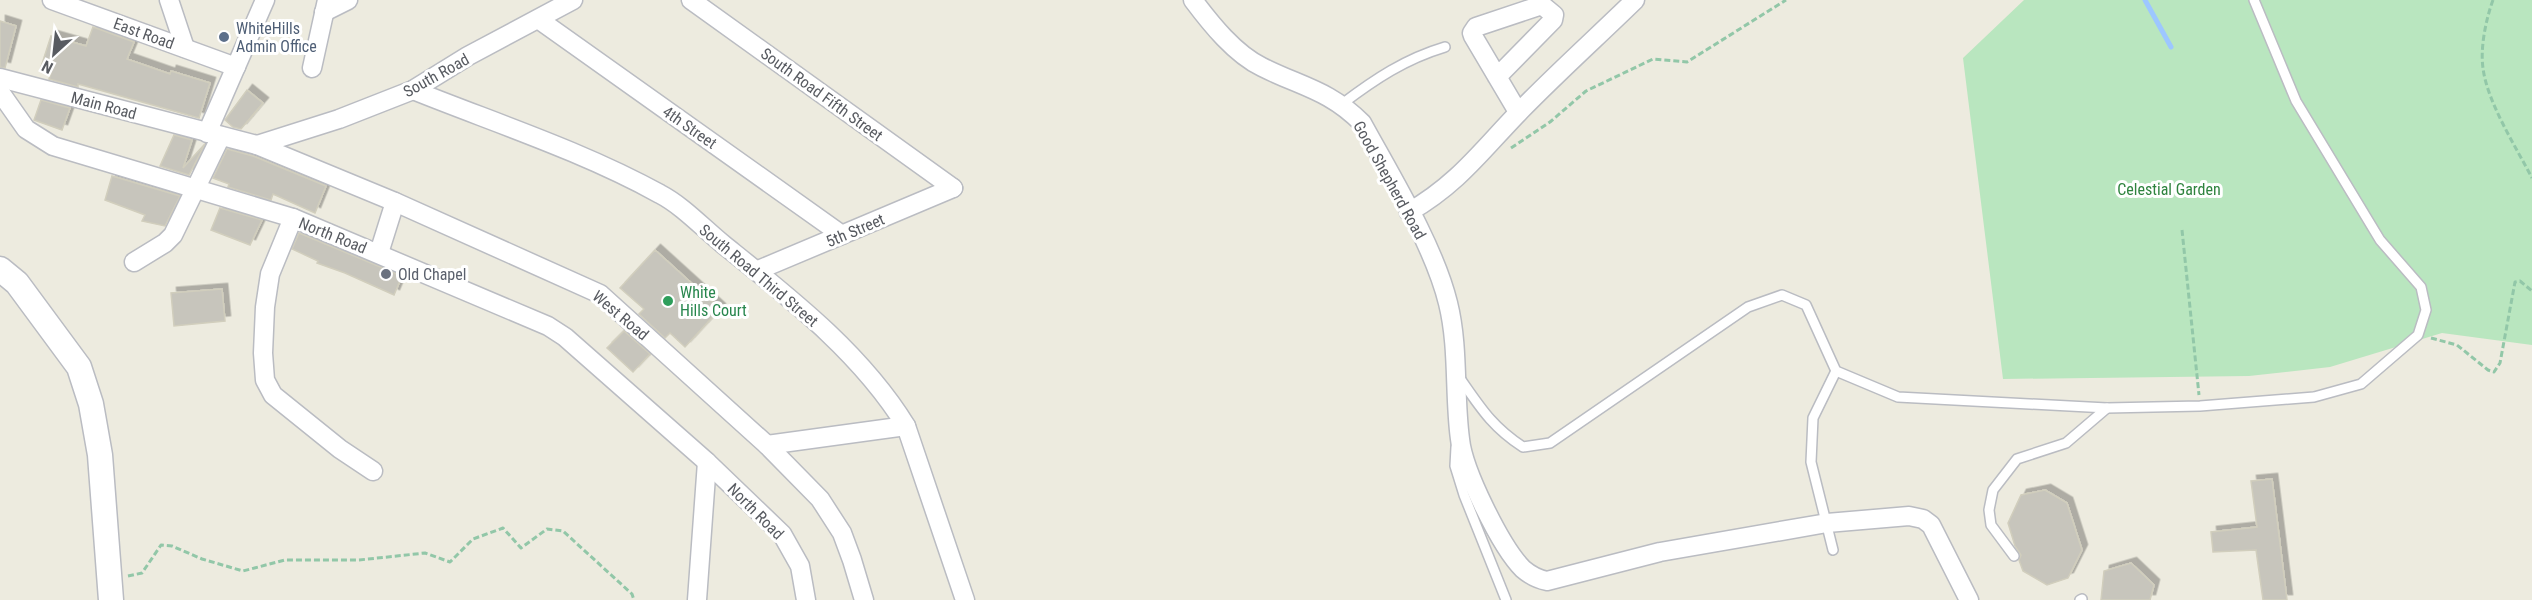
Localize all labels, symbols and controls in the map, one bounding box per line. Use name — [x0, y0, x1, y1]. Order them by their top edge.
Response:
street label: East Road — [111, 14, 177, 53]
place label: WhiteHills Admin Office — [236, 19, 317, 56]
north arrow — [24, 24, 84, 84]
marker: WhiteHills Admin Office — [217, 30, 231, 44]
street label: South Road Fifth Street — [757, 44, 887, 145]
street label: South Road — [400, 50, 472, 101]
text: N — [39, 56, 56, 78]
street label: Main Road — [69, 88, 139, 123]
street label: 4th Street — [659, 102, 721, 153]
street label: Good Shepherd Road — [1349, 118, 1430, 243]
park label: Celestial Garden — [2117, 180, 2221, 199]
street label: 5th Street — [823, 210, 887, 251]
street label: North Road — [296, 213, 370, 258]
street label: South Road Third Street — [695, 220, 822, 331]
place label: Old Chapel — [398, 265, 466, 284]
marker: Old Chapel — [379, 267, 393, 281]
place label: White Hills Court — [680, 283, 747, 320]
street label: West Road — [589, 286, 653, 344]
marker: White Hills Court — [661, 294, 675, 308]
street label: North Road — [724, 479, 788, 543]

